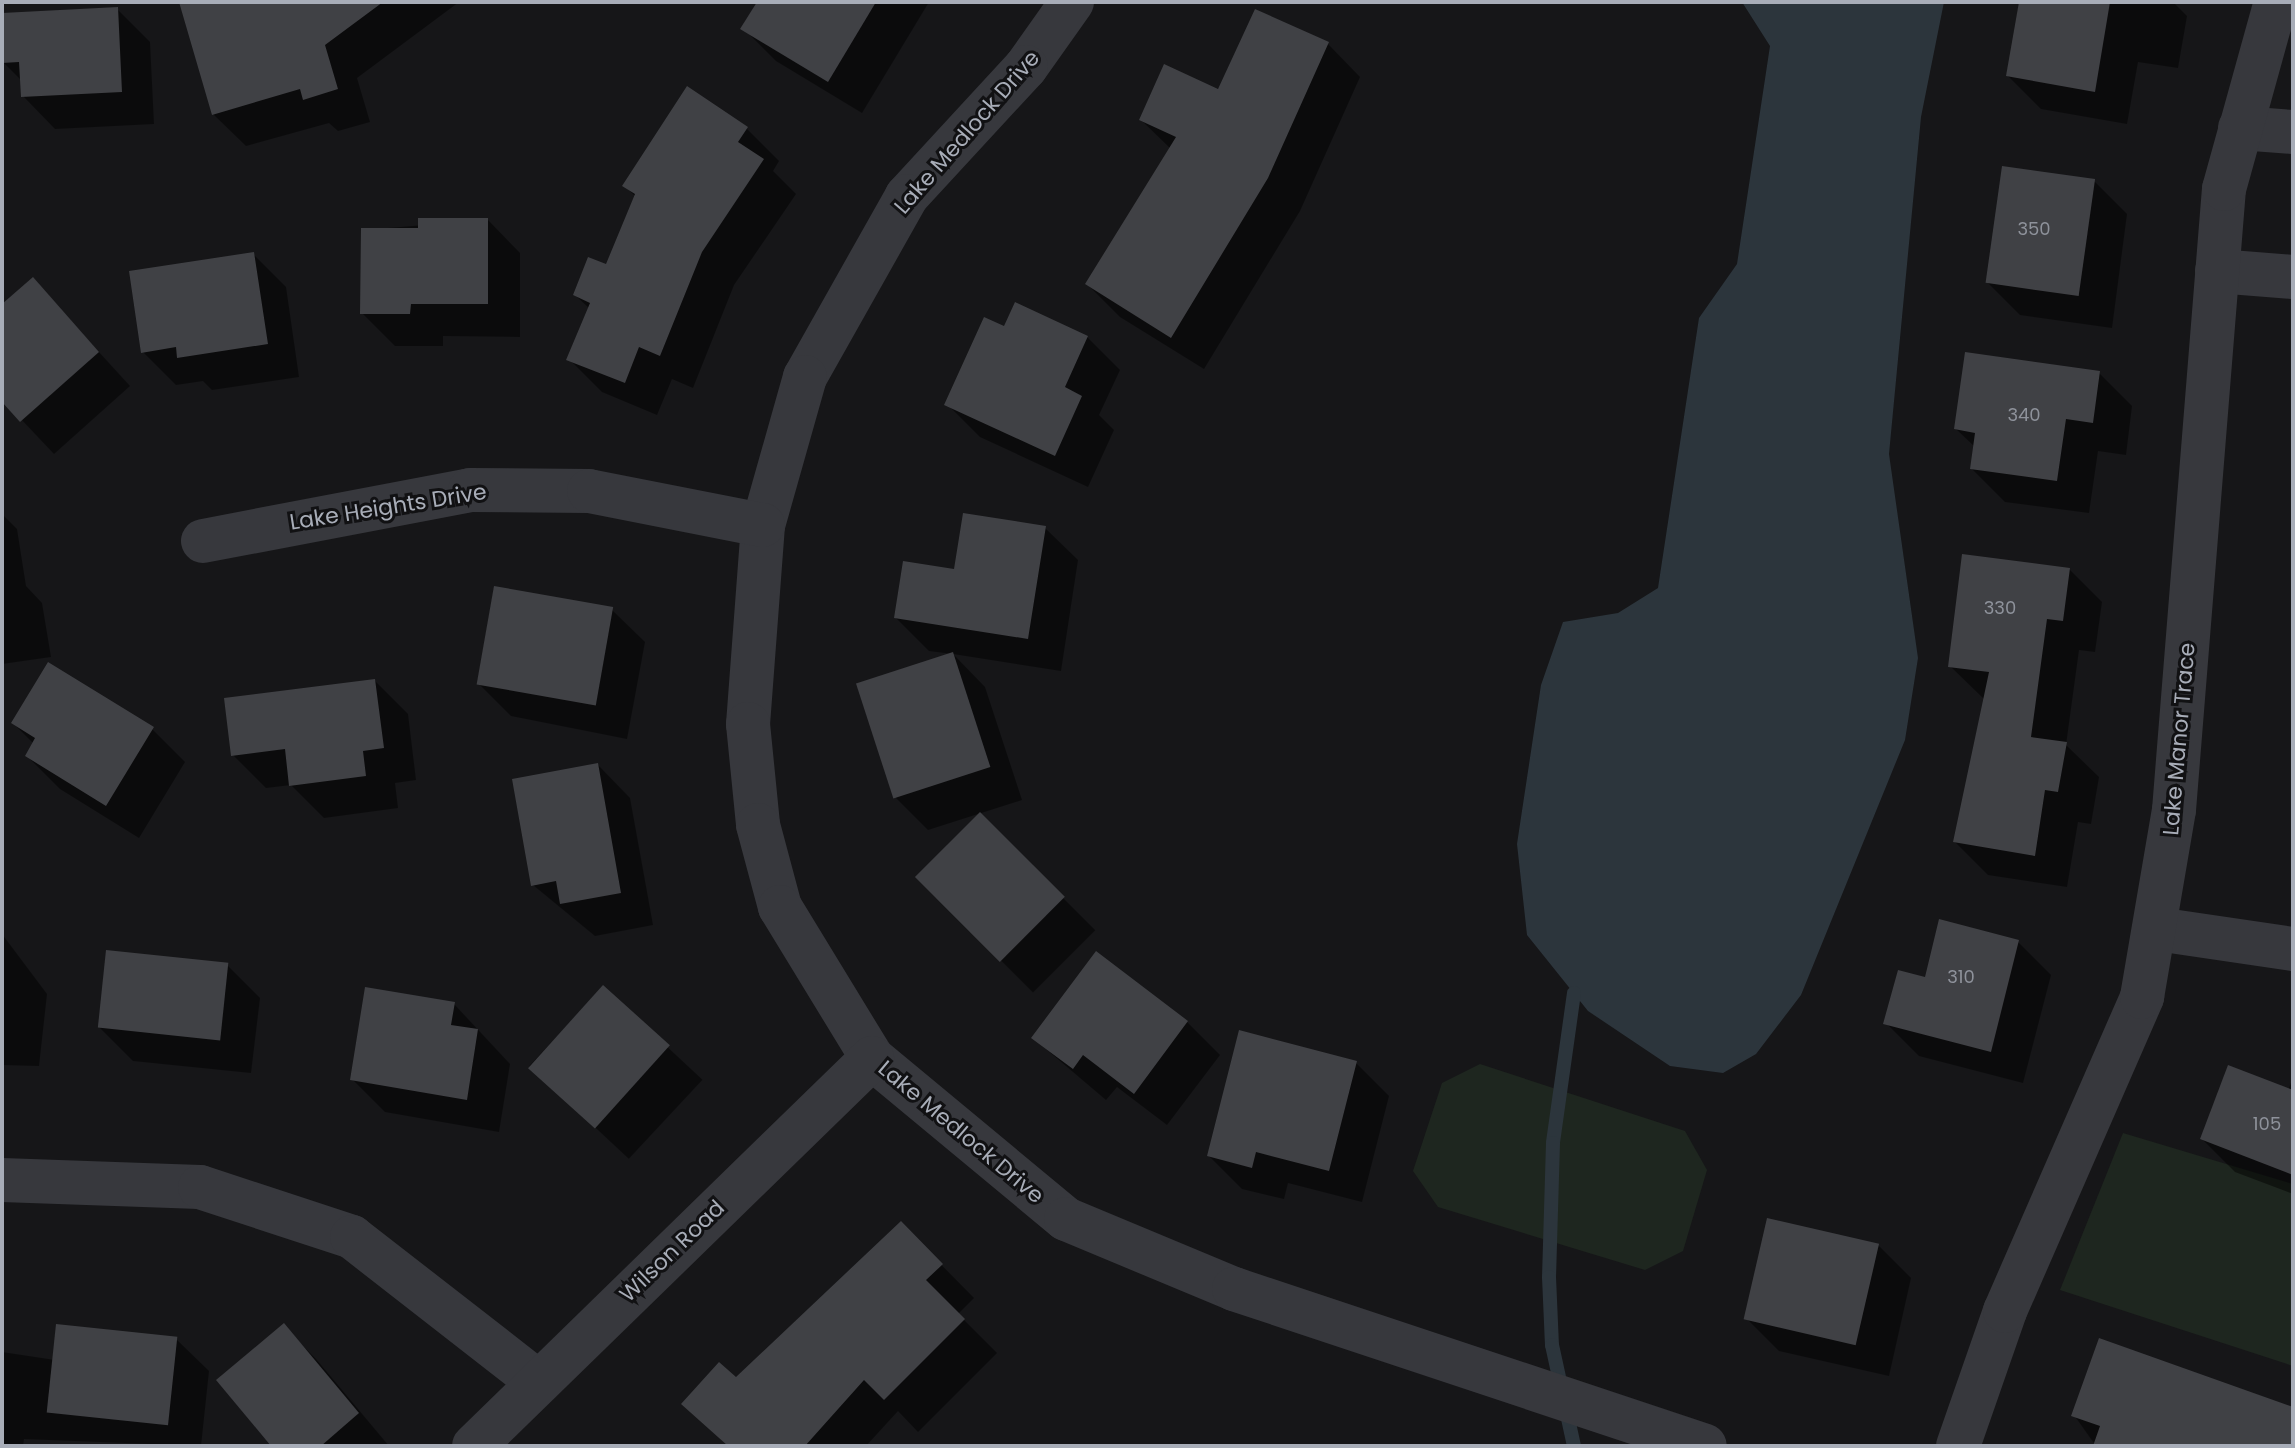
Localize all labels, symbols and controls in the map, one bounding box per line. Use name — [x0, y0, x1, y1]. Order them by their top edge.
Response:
street label: Lake Medlock Drive — [889, 45, 1045, 219]
house number: 350 — [2017, 218, 2051, 240]
house number: 340 — [2007, 404, 2041, 426]
street label: Lake Heights Drive — [288, 478, 488, 536]
house number: 330 — [1984, 597, 2016, 619]
street label: Lake Manor Trace — [2157, 642, 2201, 836]
house number: 310 — [1947, 966, 1975, 988]
street label: Lake Medlock Drive — [873, 1055, 1049, 1209]
house number: 105 — [2253, 1113, 2281, 1135]
street label: Wilson Road — [614, 1195, 730, 1307]

